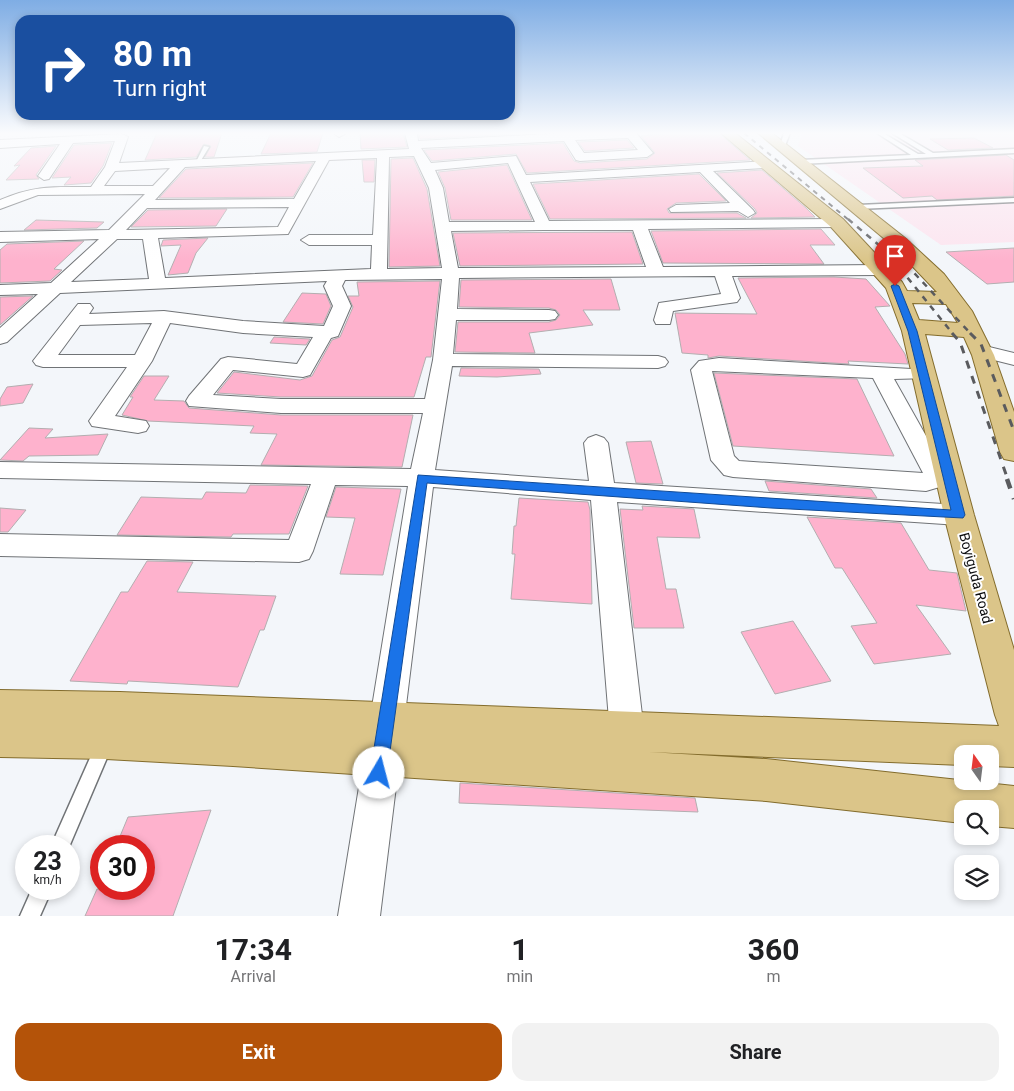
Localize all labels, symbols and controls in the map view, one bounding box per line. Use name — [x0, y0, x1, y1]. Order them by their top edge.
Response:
text: 80 m — [113, 34, 192, 75]
icon: right — [30, 35, 95, 100]
text: Turn right — [113, 76, 207, 101]
pin — [874, 235, 916, 286]
icon: arrive — [881, 242, 909, 270]
street label: Boyiguda Road — [956, 531, 996, 625]
north arrow — [954, 745, 999, 790]
map controls — [954, 745, 999, 900]
position arrow — [352, 746, 404, 798]
button: search — [954, 800, 999, 845]
speed limit sign: 30 — [90, 835, 155, 900]
text: 23 — [33, 847, 62, 876]
button: layers — [954, 855, 999, 900]
text: km/h — [33, 873, 62, 887]
text: 17:34 — [215, 932, 292, 967]
text: 1 — [511, 932, 528, 967]
text: 360 — [748, 932, 799, 967]
text: Arrival — [231, 967, 276, 986]
text: min — [506, 967, 533, 986]
text: m — [767, 967, 781, 986]
button: Exit — [15, 1023, 502, 1081]
button: Share — [512, 1023, 999, 1081]

